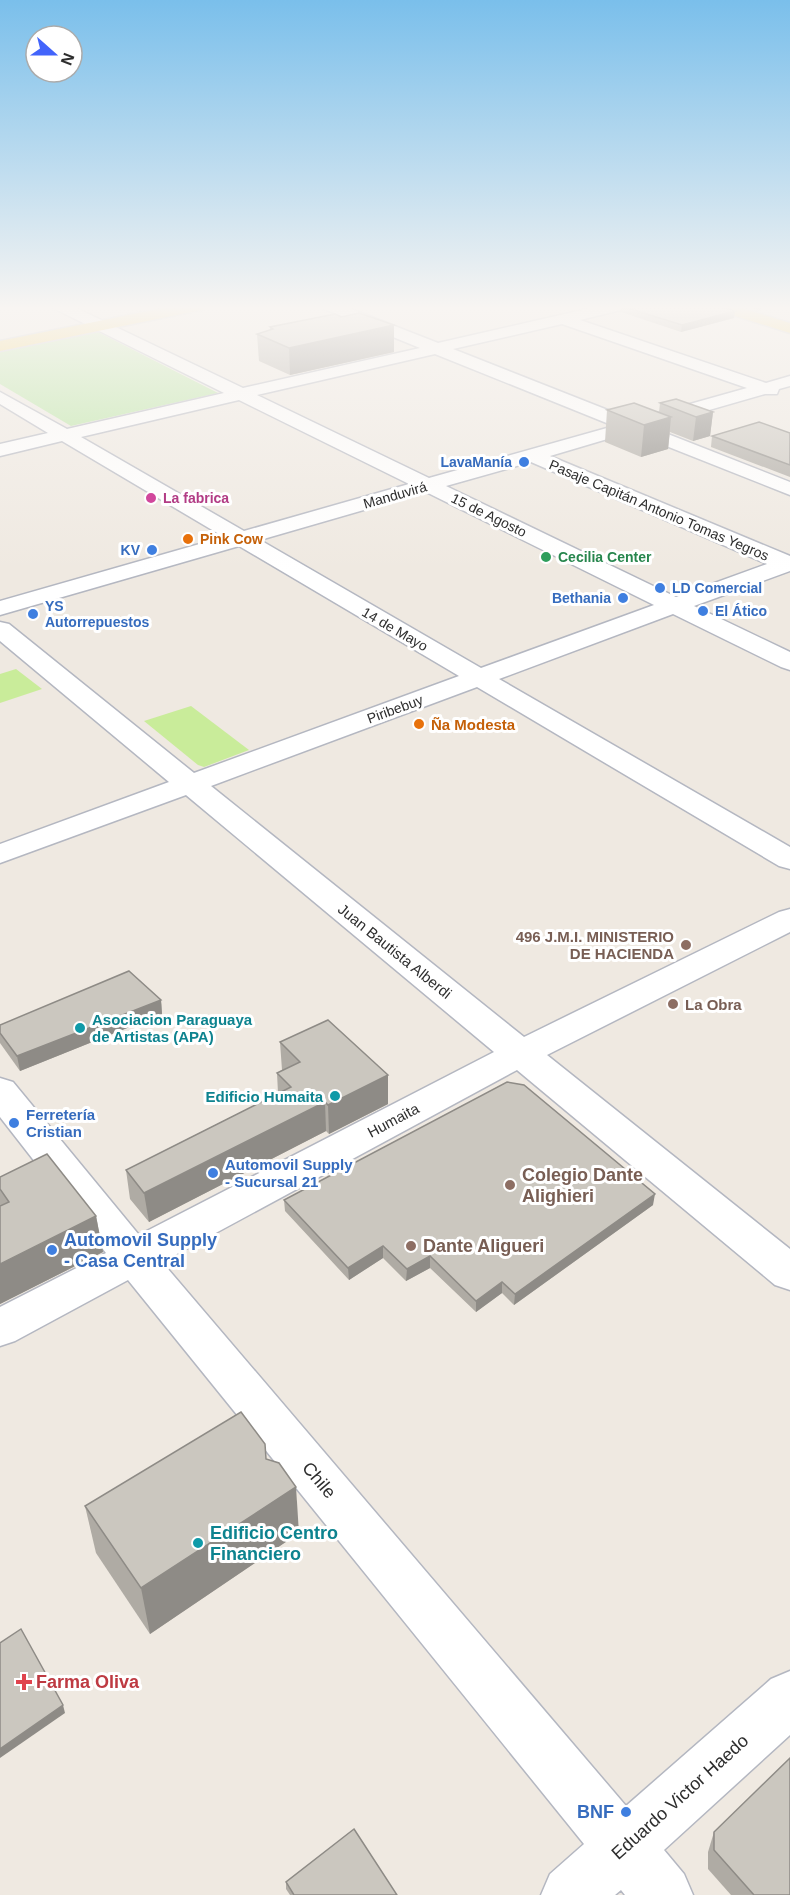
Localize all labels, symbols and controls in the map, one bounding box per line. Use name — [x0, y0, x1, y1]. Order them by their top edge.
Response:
north arrow — [24, 24, 84, 84]
text: N — [58, 51, 78, 68]
place label: LavaManía — [440, 454, 512, 470]
marker: LavaManía — [517, 455, 531, 469]
street label: Pasaje Capitán Antonio Tomas Yegros — [547, 456, 771, 564]
street label: Manduvirá — [361, 478, 429, 512]
place label: La fabrica — [163, 490, 229, 506]
street label: 15 de Agosto — [449, 490, 529, 540]
marker: La fabrica — [144, 491, 158, 505]
place label: Pink Cow — [200, 531, 263, 547]
marker: Pink Cow — [181, 532, 195, 546]
place label: KV — [121, 542, 141, 558]
marker: KV — [145, 543, 159, 557]
place label: Cecilia Center — [558, 549, 652, 565]
marker: Cecilia Center — [539, 550, 553, 564]
place label: LD Comercial — [672, 580, 762, 596]
marker: LD Comercial — [653, 581, 667, 595]
place label: Bethania — [552, 590, 611, 606]
marker: Bethania — [616, 591, 630, 605]
place label: YS Autorrepuestos — [45, 598, 149, 630]
place label: El Ático — [715, 603, 767, 619]
street label: 14 de Mayo — [359, 604, 431, 654]
marker: El Ático — [696, 604, 710, 618]
marker: YS Autorrepuestos — [26, 607, 40, 621]
street label: Piribebuy — [365, 691, 425, 727]
place label: Ña Modesta — [431, 716, 516, 733]
marker: Ña Modesta — [412, 717, 426, 731]
street label: Juan Bautista Alberdi — [335, 900, 455, 1002]
place label: 496 J.M.I. MINISTERIO DE HACIENDA — [516, 928, 674, 962]
marker: 496 J.M.I. MINISTERIO DE HACIENDA — [679, 938, 693, 952]
place label: La Obra — [685, 996, 742, 1013]
marker: La Obra — [666, 997, 680, 1011]
place label: Asociacion Paraguaya de Artistas (APA) — [92, 1011, 253, 1045]
marker: Asociacion Paraguaya de Artistas (APA) — [73, 1021, 87, 1035]
place label: Edificio Humaita — [205, 1088, 324, 1105]
marker: Edificio Humaita — [328, 1089, 342, 1103]
street label: Humaita — [364, 1099, 422, 1141]
place label: Ferretería Cristian — [26, 1106, 96, 1140]
marker: Ferretería Cristian — [7, 1116, 21, 1130]
place label: Automovil Supply - Sucursal 21 — [225, 1156, 353, 1190]
place label: Colegio Dante Alighieri — [522, 1165, 643, 1206]
marker: Automovil Supply - Sucursal 21 — [206, 1166, 220, 1180]
marker: Colegio Dante Alighieri — [503, 1178, 517, 1192]
place label: Automovil Supply - Casa Central — [64, 1230, 217, 1271]
place label: Dante Aligueri — [423, 1236, 544, 1256]
marker: Dante Aligueri — [404, 1239, 418, 1253]
marker: Automovil Supply - Casa Central — [45, 1243, 59, 1257]
street label: Chile — [298, 1458, 340, 1502]
place label: Ediﬁcio Centro Financiero — [210, 1523, 338, 1564]
marker: Ediﬁcio Centro Financiero — [191, 1536, 205, 1550]
place label: Farma Oliva — [36, 1672, 140, 1692]
marker: Farma Oliva — [17, 1675, 31, 1689]
street label: Eduardo Victor Haedo — [608, 1730, 752, 1864]
place label: BNF — [577, 1802, 614, 1822]
marker: BNF — [619, 1805, 633, 1819]

